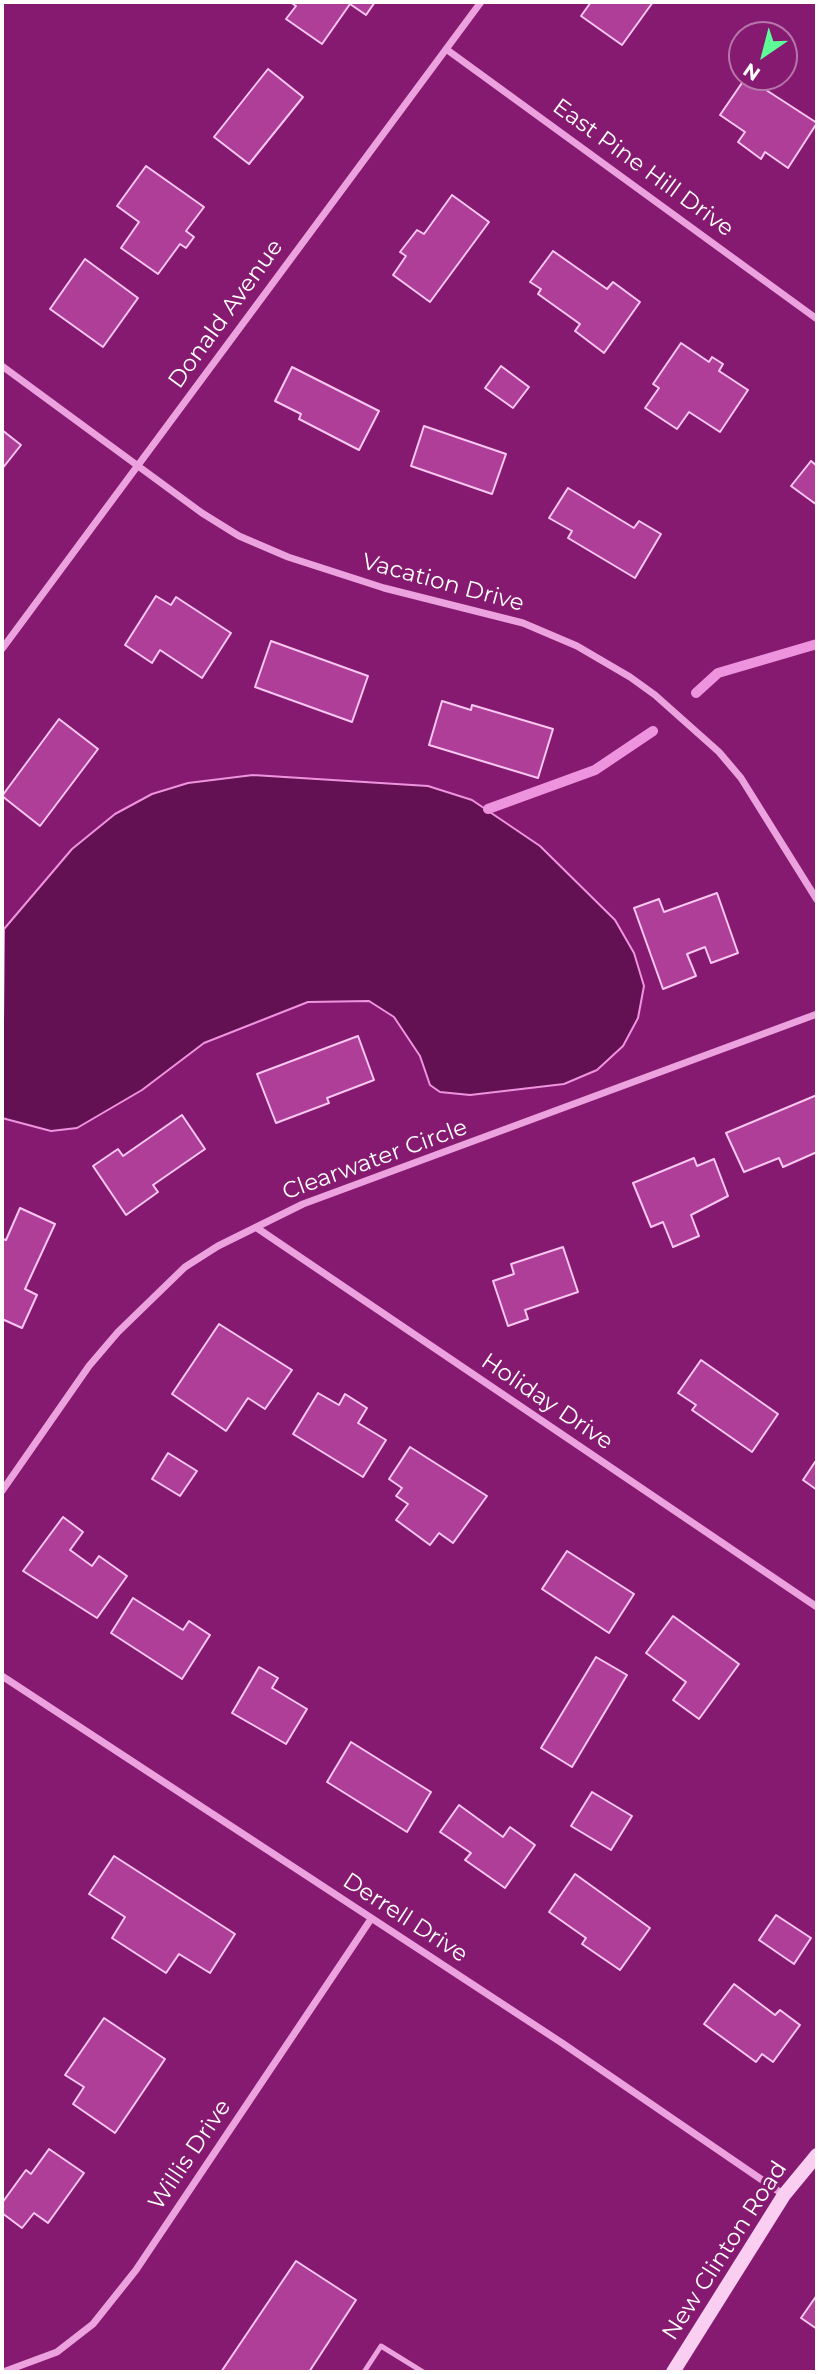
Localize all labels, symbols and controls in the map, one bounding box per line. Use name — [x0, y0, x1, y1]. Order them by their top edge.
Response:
north arrow — [728, 21, 798, 91]
text: N — [739, 58, 765, 86]
street label: East Pine Hill Drive — [547, 93, 739, 243]
street label: Donald Avenue — [163, 234, 289, 394]
street label: Vacation Drive — [359, 548, 527, 618]
street label: Clearwater Circle — [279, 1114, 471, 1206]
street label: Holiday Drive — [476, 1348, 618, 1456]
street label: Derrell Drive — [337, 1867, 473, 1969]
street label: Willis Drive — [143, 2094, 237, 2216]
street label: New Clinton Road — [657, 2156, 793, 2346]

